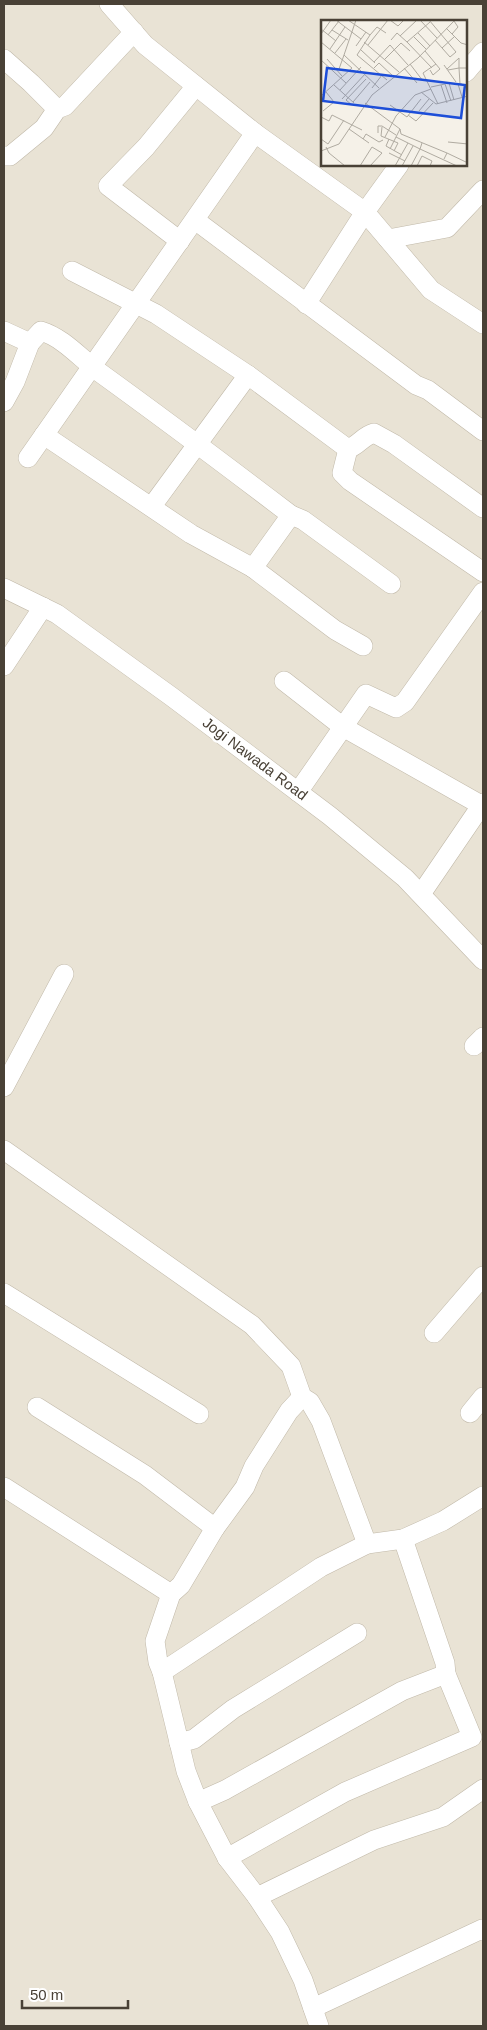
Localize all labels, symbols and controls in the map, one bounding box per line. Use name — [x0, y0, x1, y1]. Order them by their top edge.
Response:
inset map — [321, 20, 467, 166]
street label: Jogi Nawada Road — [200, 714, 311, 804]
scale bar — [22, 1978, 129, 2010]
text: 50 m — [30, 1986, 63, 2003]

